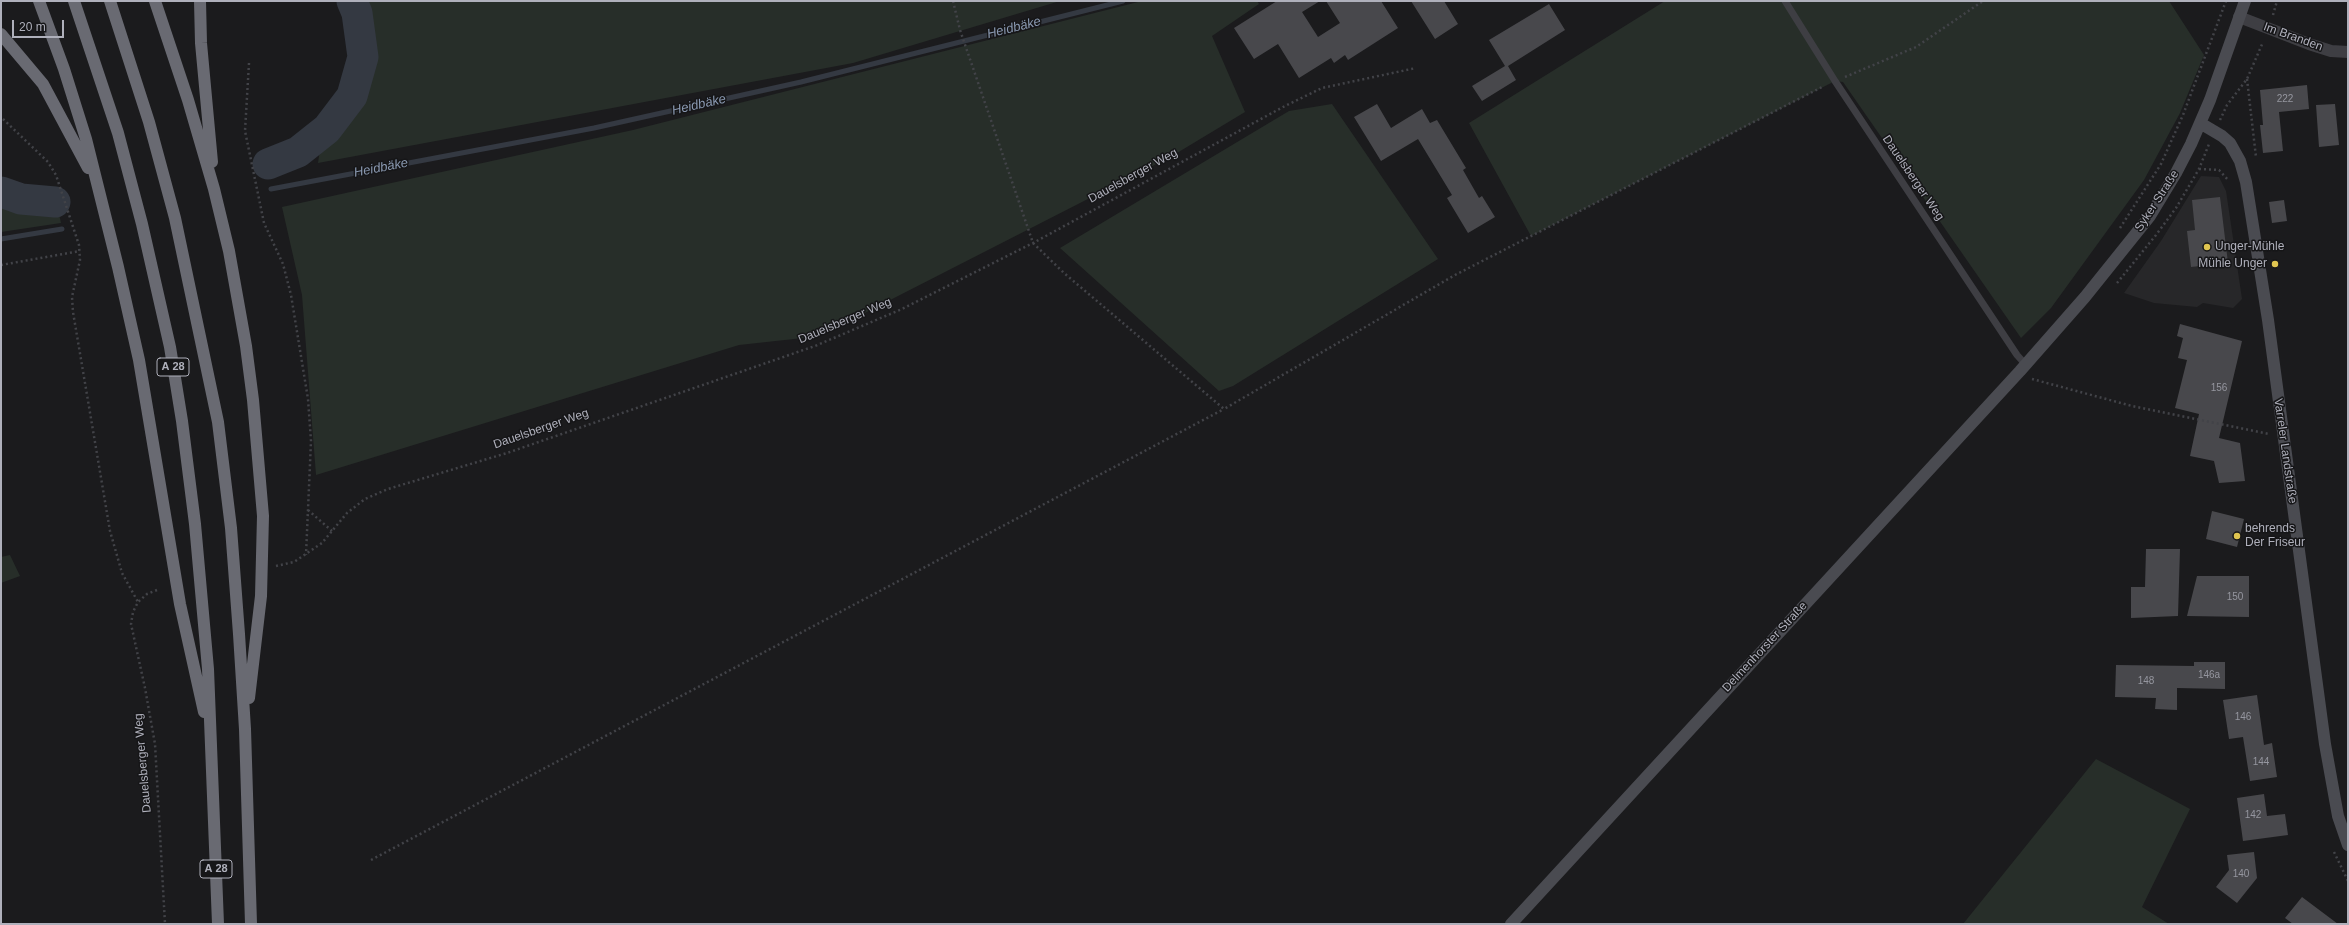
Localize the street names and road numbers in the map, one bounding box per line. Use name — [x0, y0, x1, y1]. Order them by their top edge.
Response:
street label: Im Branden — [2261, 20, 2325, 54]
street label: Dauelsberger Weg — [1879, 133, 1947, 223]
street label: Dauelsberger Weg — [1086, 146, 1180, 206]
street label: Syker Straße — [2132, 168, 2182, 234]
street label: Dauelsberger Weg — [796, 295, 894, 347]
road number: A 28 — [157, 358, 189, 376]
street label: Varreler Landstraße — [2271, 398, 2299, 504]
street label: Dauelsberger Weg — [491, 406, 591, 452]
street label: Delmenhorster Straße — [1719, 599, 1811, 695]
street label: Dauelsberger Weg — [131, 713, 155, 813]
road number: A 28 — [200, 860, 232, 878]

